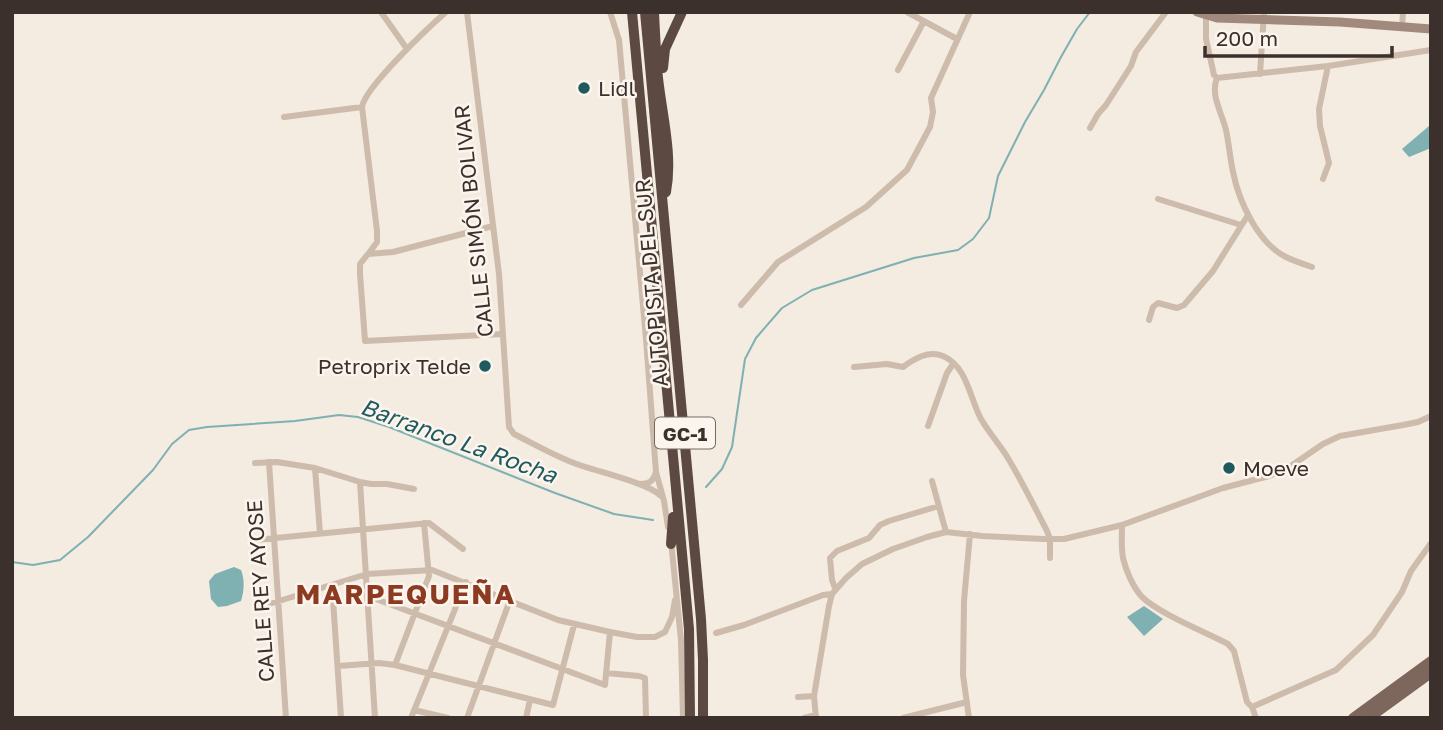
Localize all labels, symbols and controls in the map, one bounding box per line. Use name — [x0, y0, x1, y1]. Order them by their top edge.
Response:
scale bar — [1205, 14, 1392, 58]
text: 200 m — [1216, 25, 1278, 51]
place label: Lidl — [598, 75, 635, 101]
marker: Lidl — [576, 80, 592, 96]
street label: CALLE SIMÓN BOLIVAR — [448, 104, 498, 338]
street label: AUTOPISTA DEL SUR — [629, 178, 673, 388]
place label: Petroprix Telde — [318, 353, 471, 379]
marker: Petroprix Telde — [477, 358, 493, 374]
water label: Barranco La Rocha — [357, 392, 562, 489]
road number: GC-1 — [655, 418, 715, 448]
place label: Moeve — [1243, 455, 1309, 481]
marker: Moeve — [1221, 460, 1237, 476]
street label: CALLE REY AYOSE — [241, 499, 279, 683]
district label: MARPEQUEÑA — [296, 577, 517, 610]

